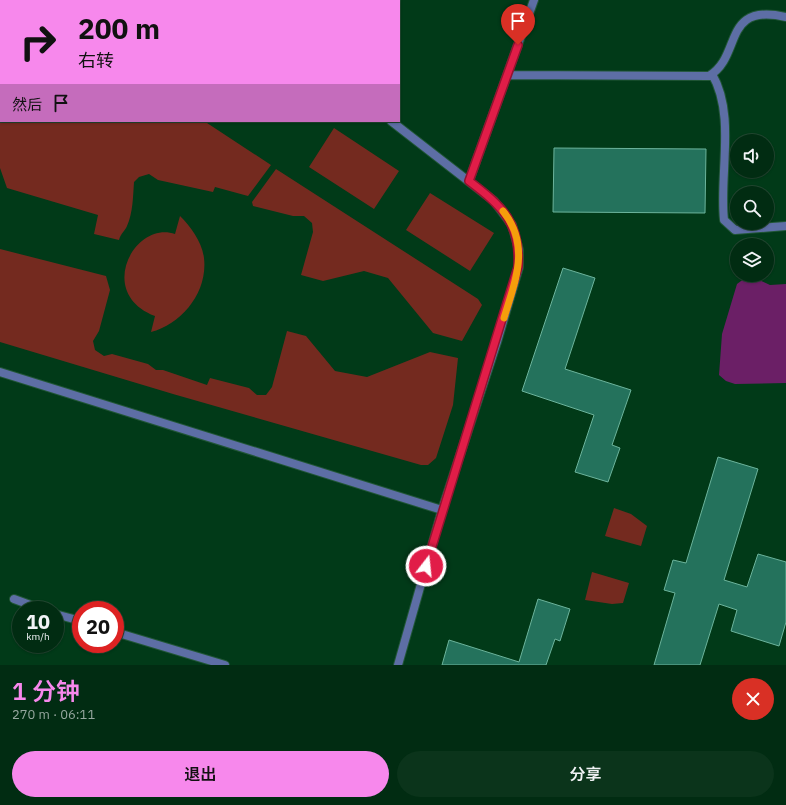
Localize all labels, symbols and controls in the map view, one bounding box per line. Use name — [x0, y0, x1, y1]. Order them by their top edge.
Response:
pin — [501, 4, 535, 45]
text: 200 m — [78, 10, 160, 47]
icon: arrive — [507, 10, 529, 32]
icon: right — [12, 16, 64, 68]
text: 右转 — [78, 49, 114, 72]
icon: arrive — [50, 92, 72, 114]
text: 然后 — [12, 95, 42, 114]
map controls — [730, 134, 774, 282]
button: sound — [730, 134, 774, 178]
button: search — [730, 186, 774, 230]
button: layers — [730, 238, 774, 282]
position arrow — [405, 545, 447, 587]
speed limit sign: 20 — [72, 601, 124, 653]
text: 10 — [26, 608, 50, 635]
text: km/h — [26, 630, 50, 643]
text: 1 分钟 — [12, 675, 80, 707]
button: close — [732, 678, 774, 720]
text: 270 m · 06:11 — [12, 706, 95, 723]
button: 退出 — [12, 751, 389, 797]
button: 分享 — [397, 751, 774, 797]

